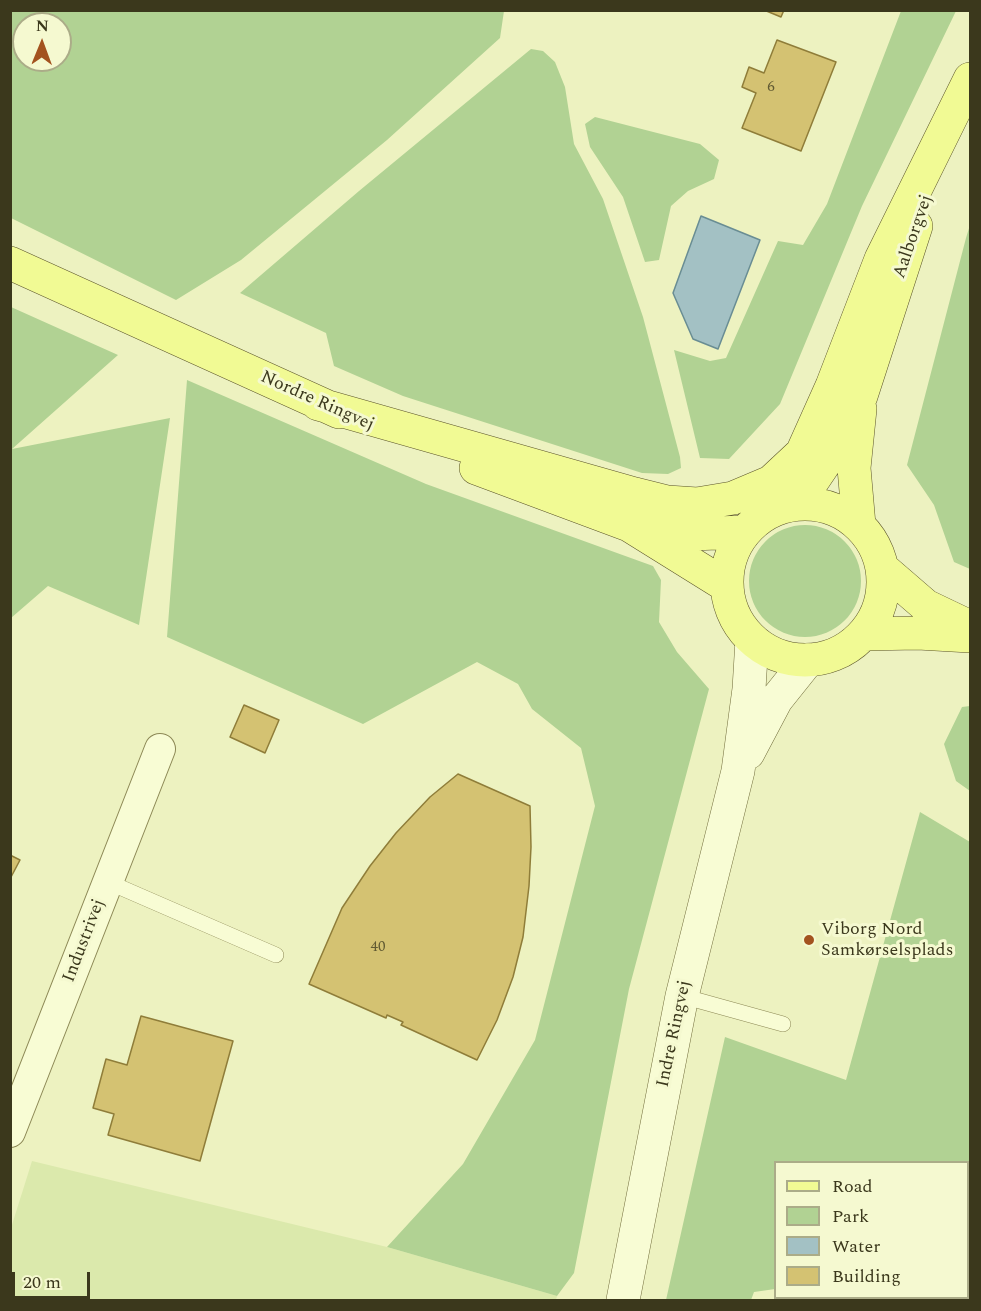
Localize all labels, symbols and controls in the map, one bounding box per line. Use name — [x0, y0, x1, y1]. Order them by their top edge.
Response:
north arrow — [12, 12, 72, 72]
text: N — [36, 14, 49, 38]
house number: 6 — [767, 79, 775, 97]
street label: Aalborgvej — [890, 192, 938, 282]
street label: Nordre Ringvej — [257, 367, 377, 437]
street label: Industrivej — [59, 896, 111, 986]
place label: Viborg Nord Samkørselsplads — [821, 919, 953, 962]
marker: Viborg Nord Samkørselsplads — [802, 933, 816, 947]
house number: 40 — [371, 939, 385, 957]
street label: Indre Ringvej — [653, 979, 697, 1089]
legend — [774, 1161, 969, 1299]
text: Road — [832, 1173, 873, 1200]
text: Park — [832, 1203, 869, 1230]
text: Water — [832, 1233, 880, 1260]
scale bar — [15, 1260, 93, 1298]
text: Building — [832, 1263, 901, 1290]
text: 20 m — [23, 1269, 61, 1296]

